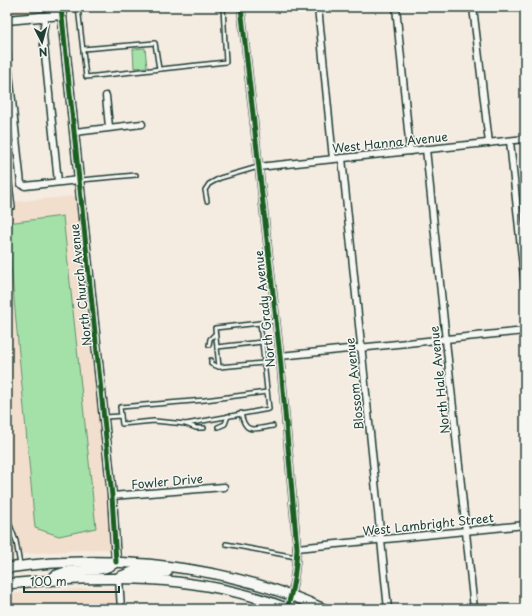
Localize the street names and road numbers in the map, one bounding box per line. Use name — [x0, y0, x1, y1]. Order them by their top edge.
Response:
street label: West Hanna Avenue — [331, 127, 449, 157]
street label: North Church Avenue — [65, 222, 95, 347]
street label: North Grady Avenue — [249, 250, 279, 368]
street label: North Hale Avenue — [424, 325, 454, 435]
street label: Blossom Avenue — [340, 336, 368, 431]
street label: Fowler Drive — [130, 469, 204, 493]
street label: West Lambright Street — [361, 508, 495, 540]

